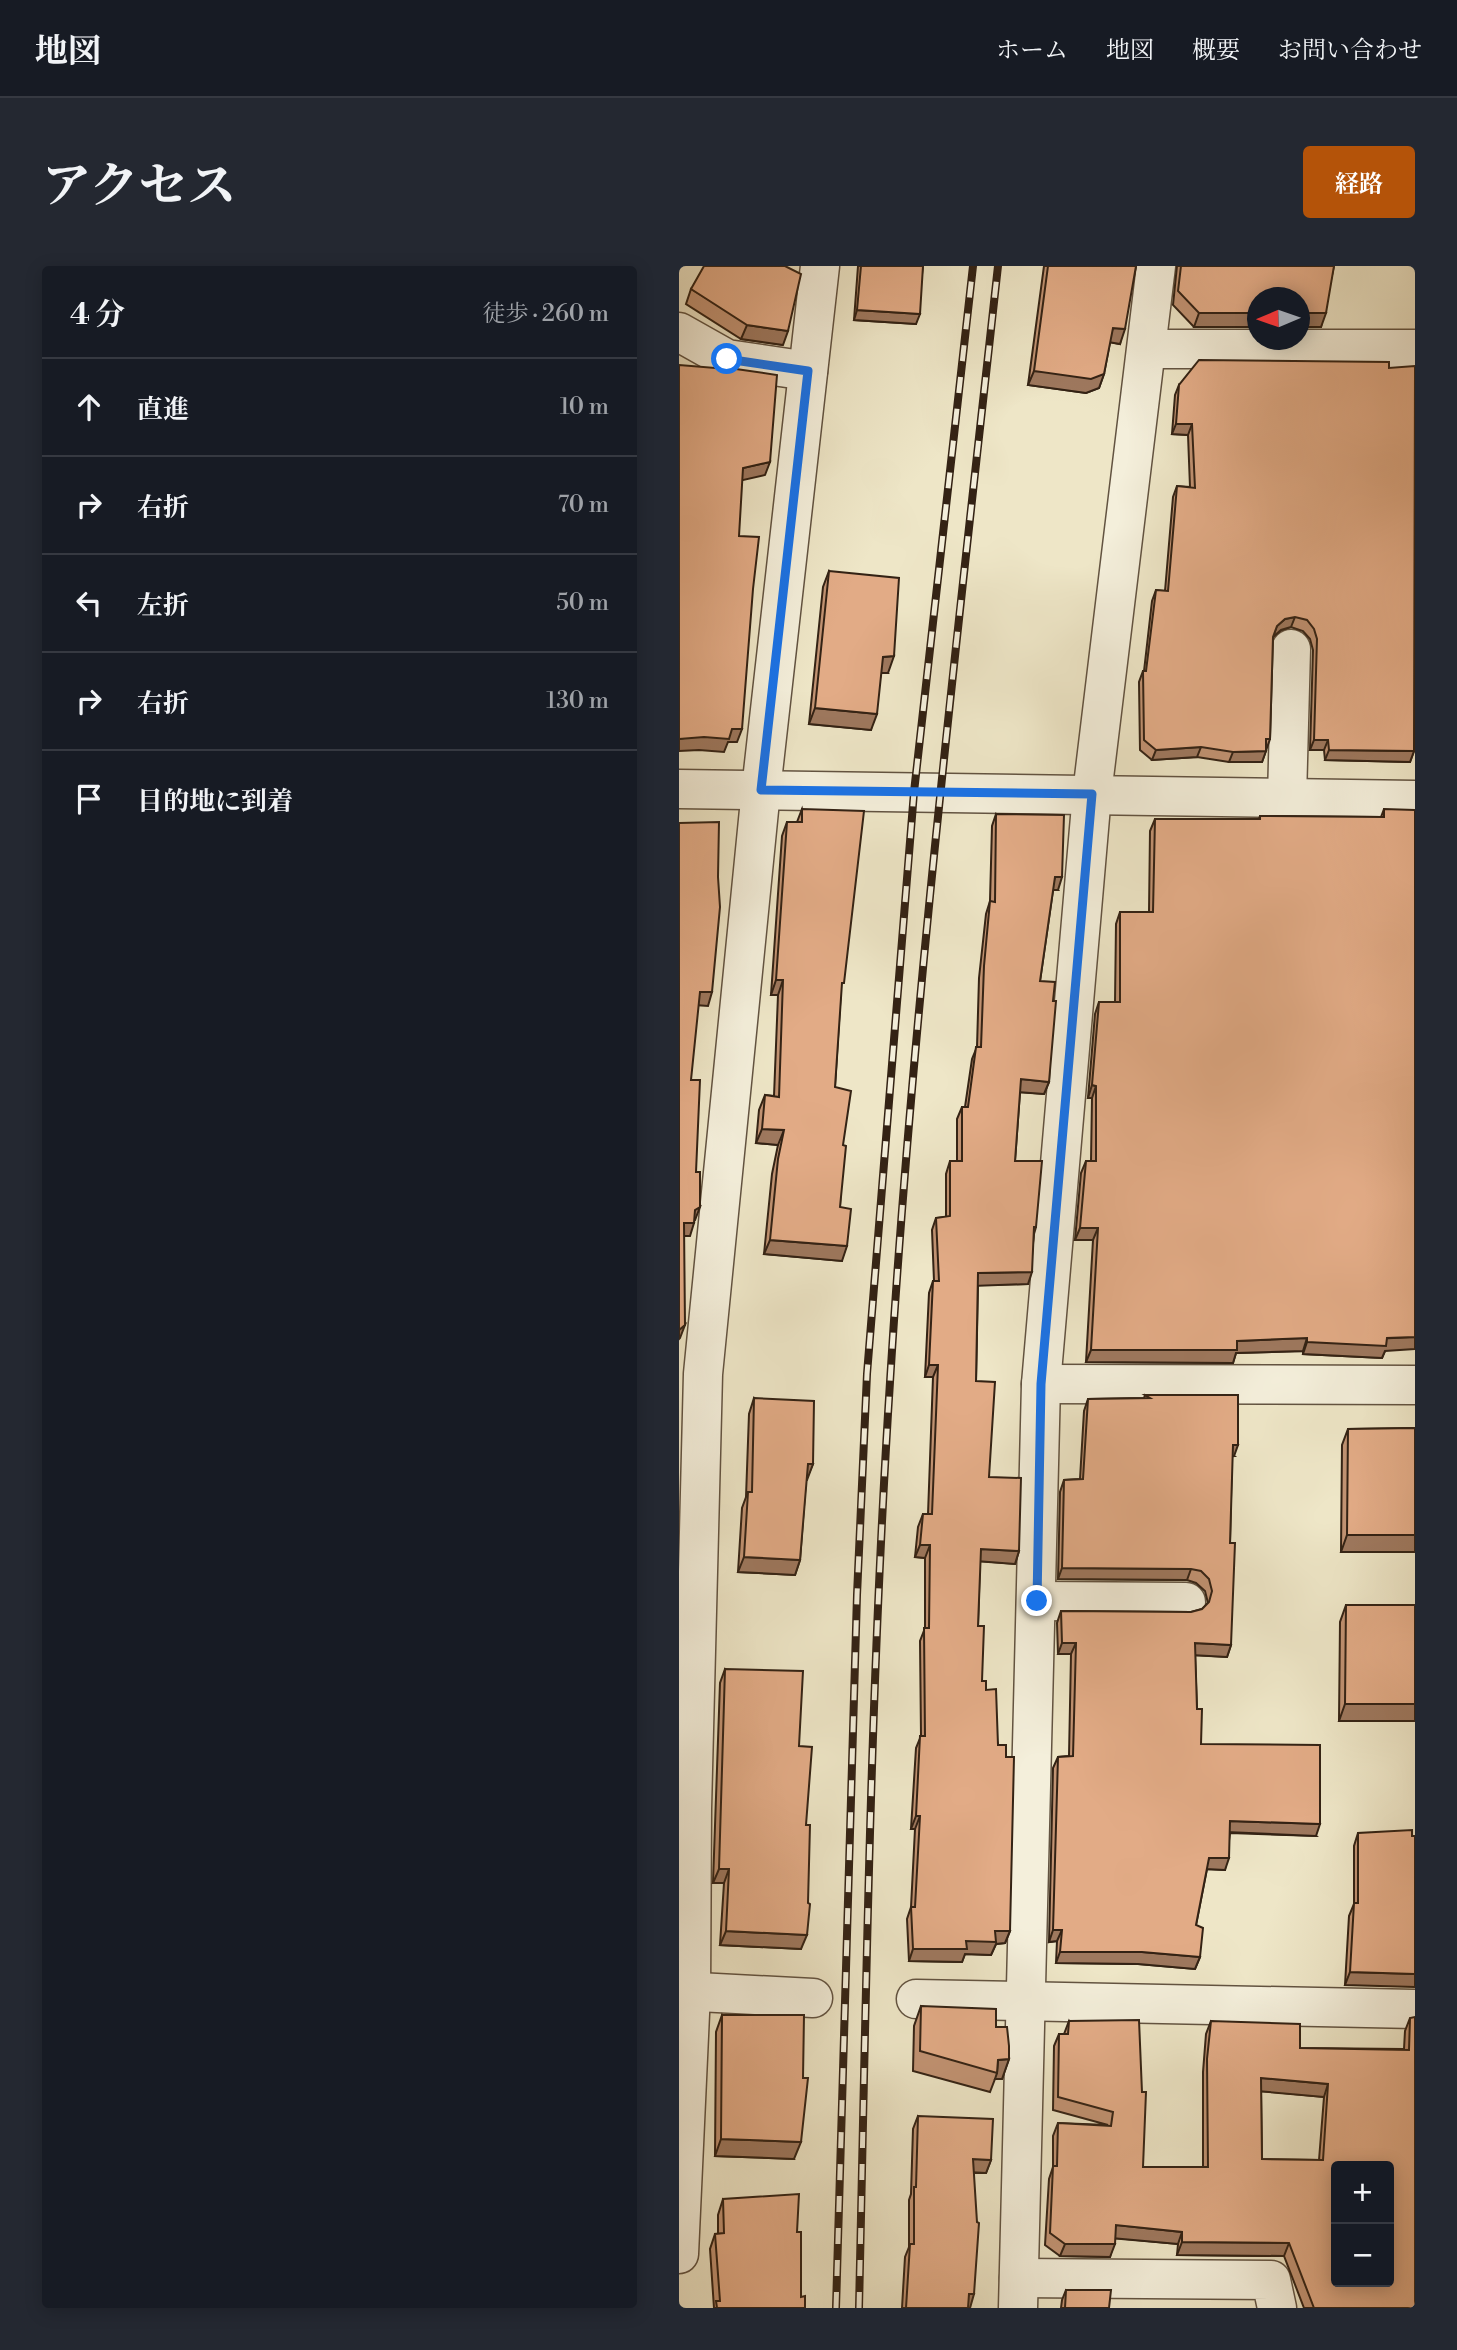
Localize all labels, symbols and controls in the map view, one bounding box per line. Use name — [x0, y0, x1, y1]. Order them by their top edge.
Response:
text: 地図 — [35, 32, 101, 73]
text: ホーム — [996, 36, 1068, 66]
text: 地図 — [1106, 36, 1154, 66]
text: 概要 — [1192, 36, 1240, 66]
text: お問い合わせ — [1278, 36, 1422, 66]
button: 経路 — [1303, 146, 1415, 218]
text: アクセス — [42, 157, 237, 218]
north arrow — [1247, 287, 1310, 350]
text: 4 分 — [70, 296, 125, 334]
text: 徒歩 · 260 m — [483, 300, 609, 328]
route start — [711, 343, 742, 374]
icon: ahead — [70, 388, 108, 426]
text: 10 m — [560, 393, 609, 421]
text: 直進 — [137, 394, 189, 426]
icon: right — [70, 486, 108, 524]
text: 70 m — [558, 491, 609, 519]
text: 右折 — [137, 492, 189, 524]
icon: left — [70, 584, 108, 622]
text: 50 m — [556, 589, 609, 617]
text: 左折 — [137, 590, 189, 622]
icon: right — [70, 682, 108, 720]
text: 130 m — [546, 687, 609, 715]
text: 右折 — [137, 688, 189, 720]
icon: arrive — [70, 780, 108, 818]
text: 目的地に到着 — [137, 786, 293, 818]
route end — [1021, 1585, 1052, 1616]
map controls — [1331, 2161, 1394, 2287]
button: + — [1331, 2161, 1394, 2224]
button: − — [1331, 2224, 1394, 2287]

